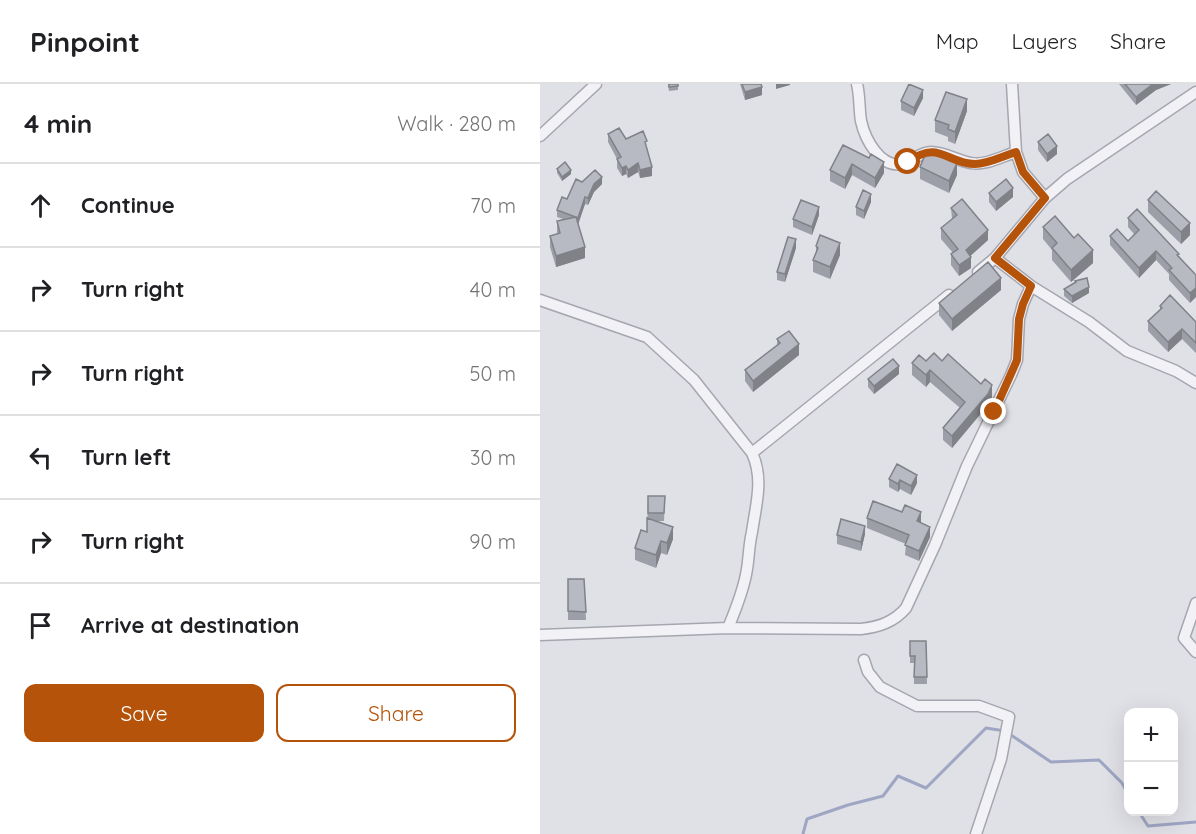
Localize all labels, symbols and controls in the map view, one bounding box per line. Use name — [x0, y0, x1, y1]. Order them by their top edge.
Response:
text: Pinpoint — [30, 24, 140, 59]
text: Map — [936, 28, 979, 54]
text: Layers — [1012, 28, 1077, 54]
text: Share — [1110, 28, 1166, 54]
text: 4 min — [24, 107, 92, 140]
text: Walk · 280 m — [397, 111, 516, 136]
route start — [894, 148, 920, 174]
icon: ahead — [24, 189, 57, 222]
text: Continue — [81, 191, 175, 219]
text: 70 m — [470, 193, 516, 218]
icon: right — [24, 273, 57, 306]
text: Turn right — [81, 275, 185, 303]
text: 40 m — [470, 277, 516, 302]
icon: right — [24, 357, 57, 390]
text: Turn right — [81, 359, 185, 387]
text: 50 m — [470, 361, 516, 386]
route end — [980, 398, 1006, 424]
icon: left — [24, 441, 57, 474]
text: Turn left — [81, 443, 171, 471]
text: 30 m — [470, 445, 516, 470]
icon: right — [24, 525, 57, 558]
text: Turn right — [81, 527, 185, 555]
text: 90 m — [469, 529, 516, 554]
icon: arrive — [24, 609, 57, 642]
text: Arrive at destination — [81, 611, 299, 639]
button: Save — [24, 684, 264, 742]
button: Share — [276, 684, 516, 742]
map controls — [1124, 708, 1178, 816]
button: + — [1124, 708, 1178, 762]
button: − — [1124, 762, 1178, 816]

